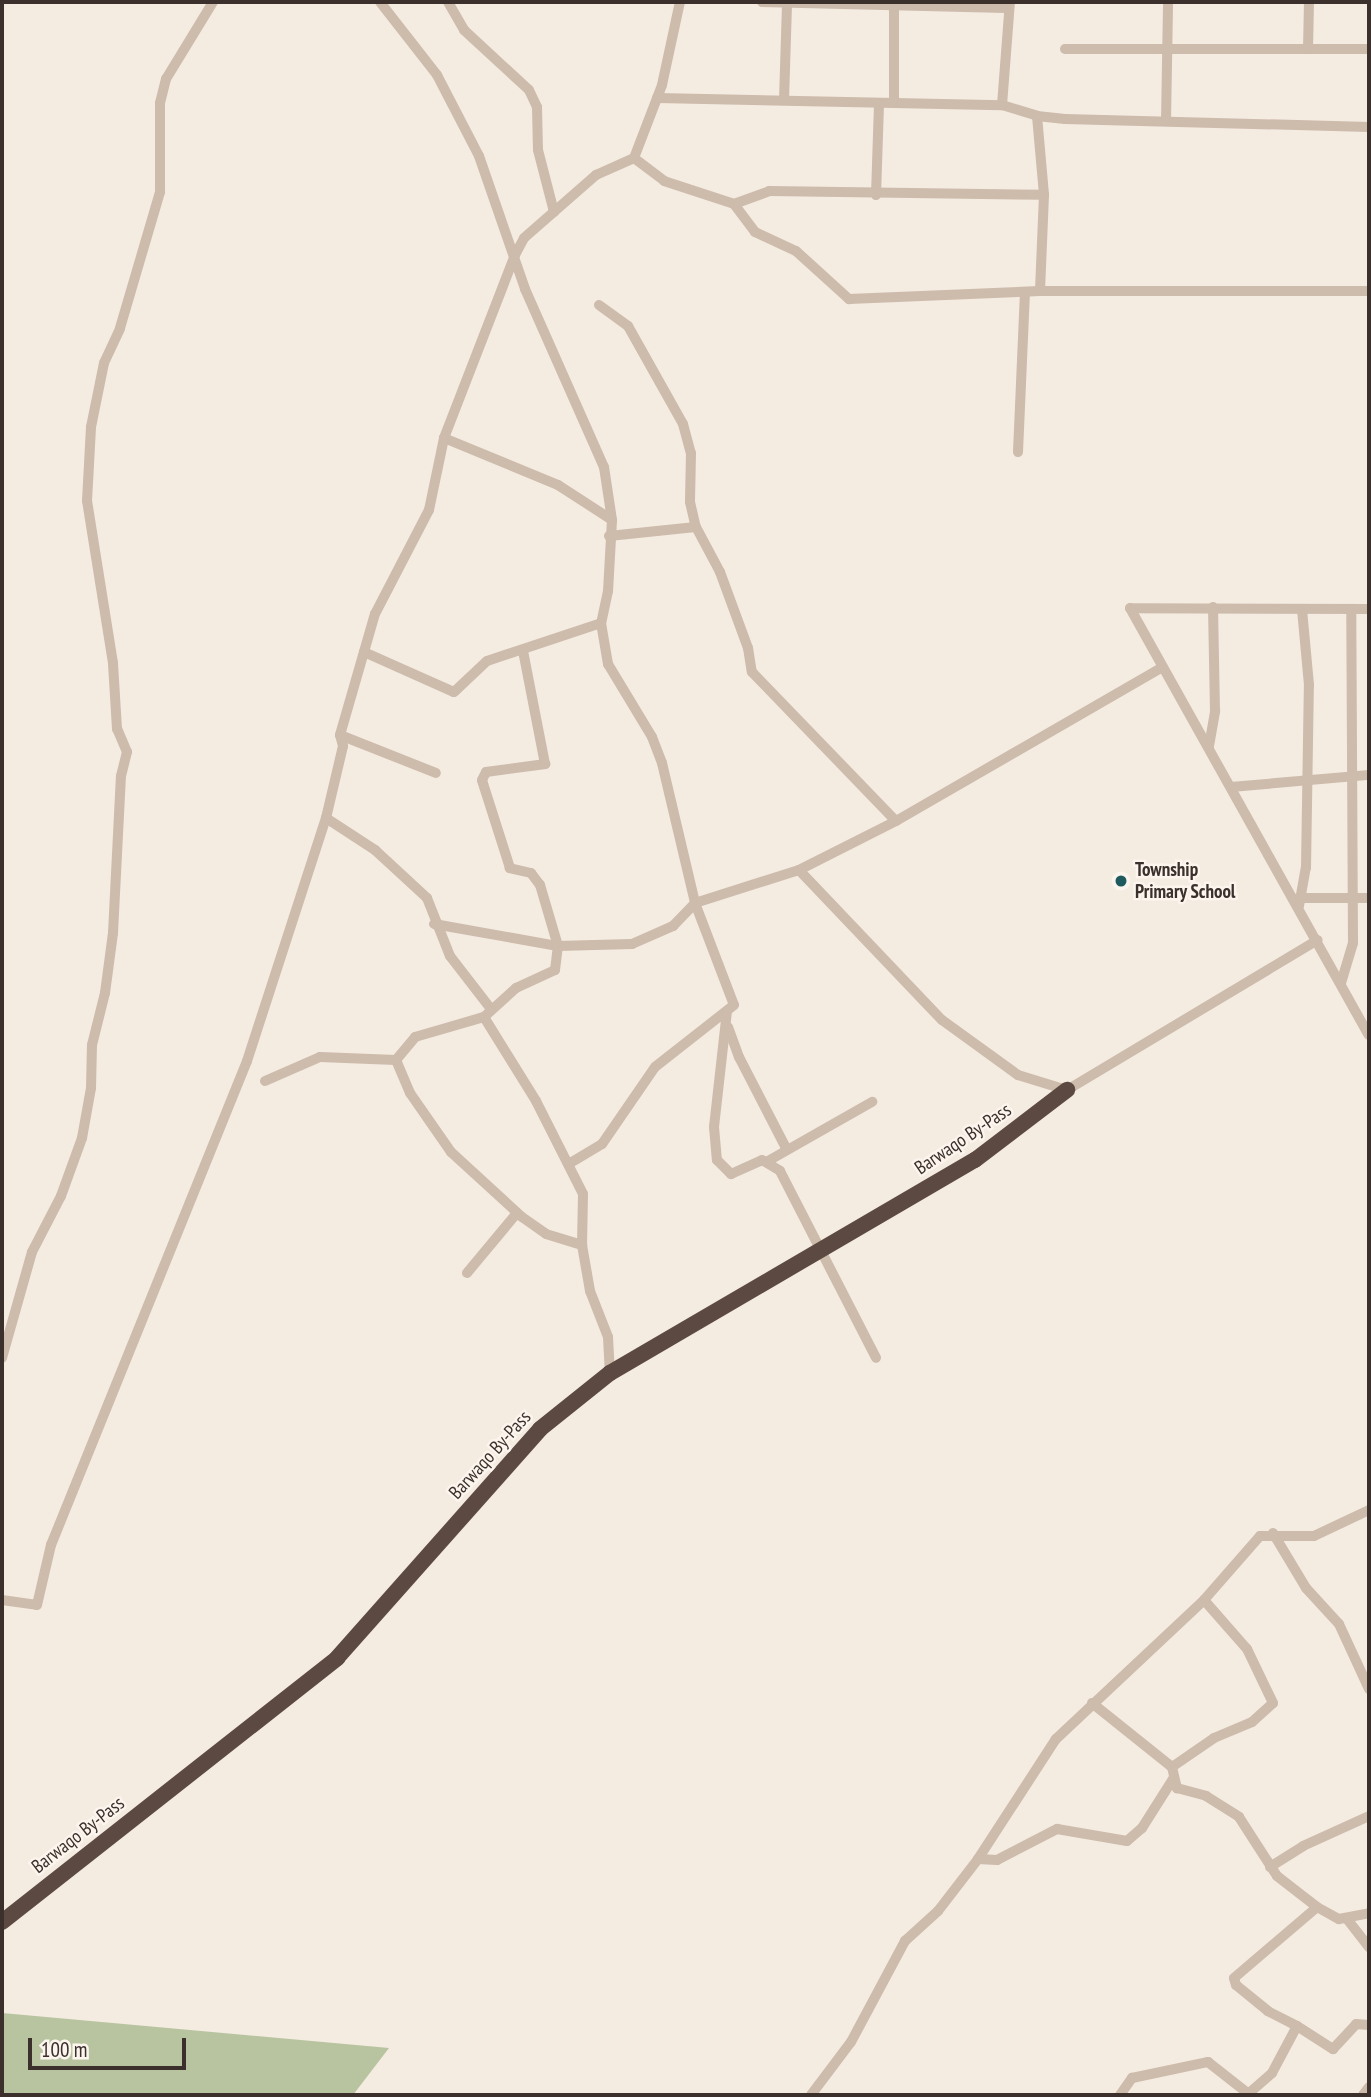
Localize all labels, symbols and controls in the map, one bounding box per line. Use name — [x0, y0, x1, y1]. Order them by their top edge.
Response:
place label: Township Primary School — [1135, 859, 1236, 903]
marker: Township Primary School — [1113, 873, 1129, 889]
street label: Barwaqo By-Pass — [911, 1098, 1015, 1180]
street label: Barwaqo By-Pass — [444, 1406, 536, 1504]
street label: Barwaqo By-Pass — [27, 1792, 129, 1878]
scale bar — [32, 2024, 189, 2068]
text: 100 m — [41, 2036, 87, 2063]

